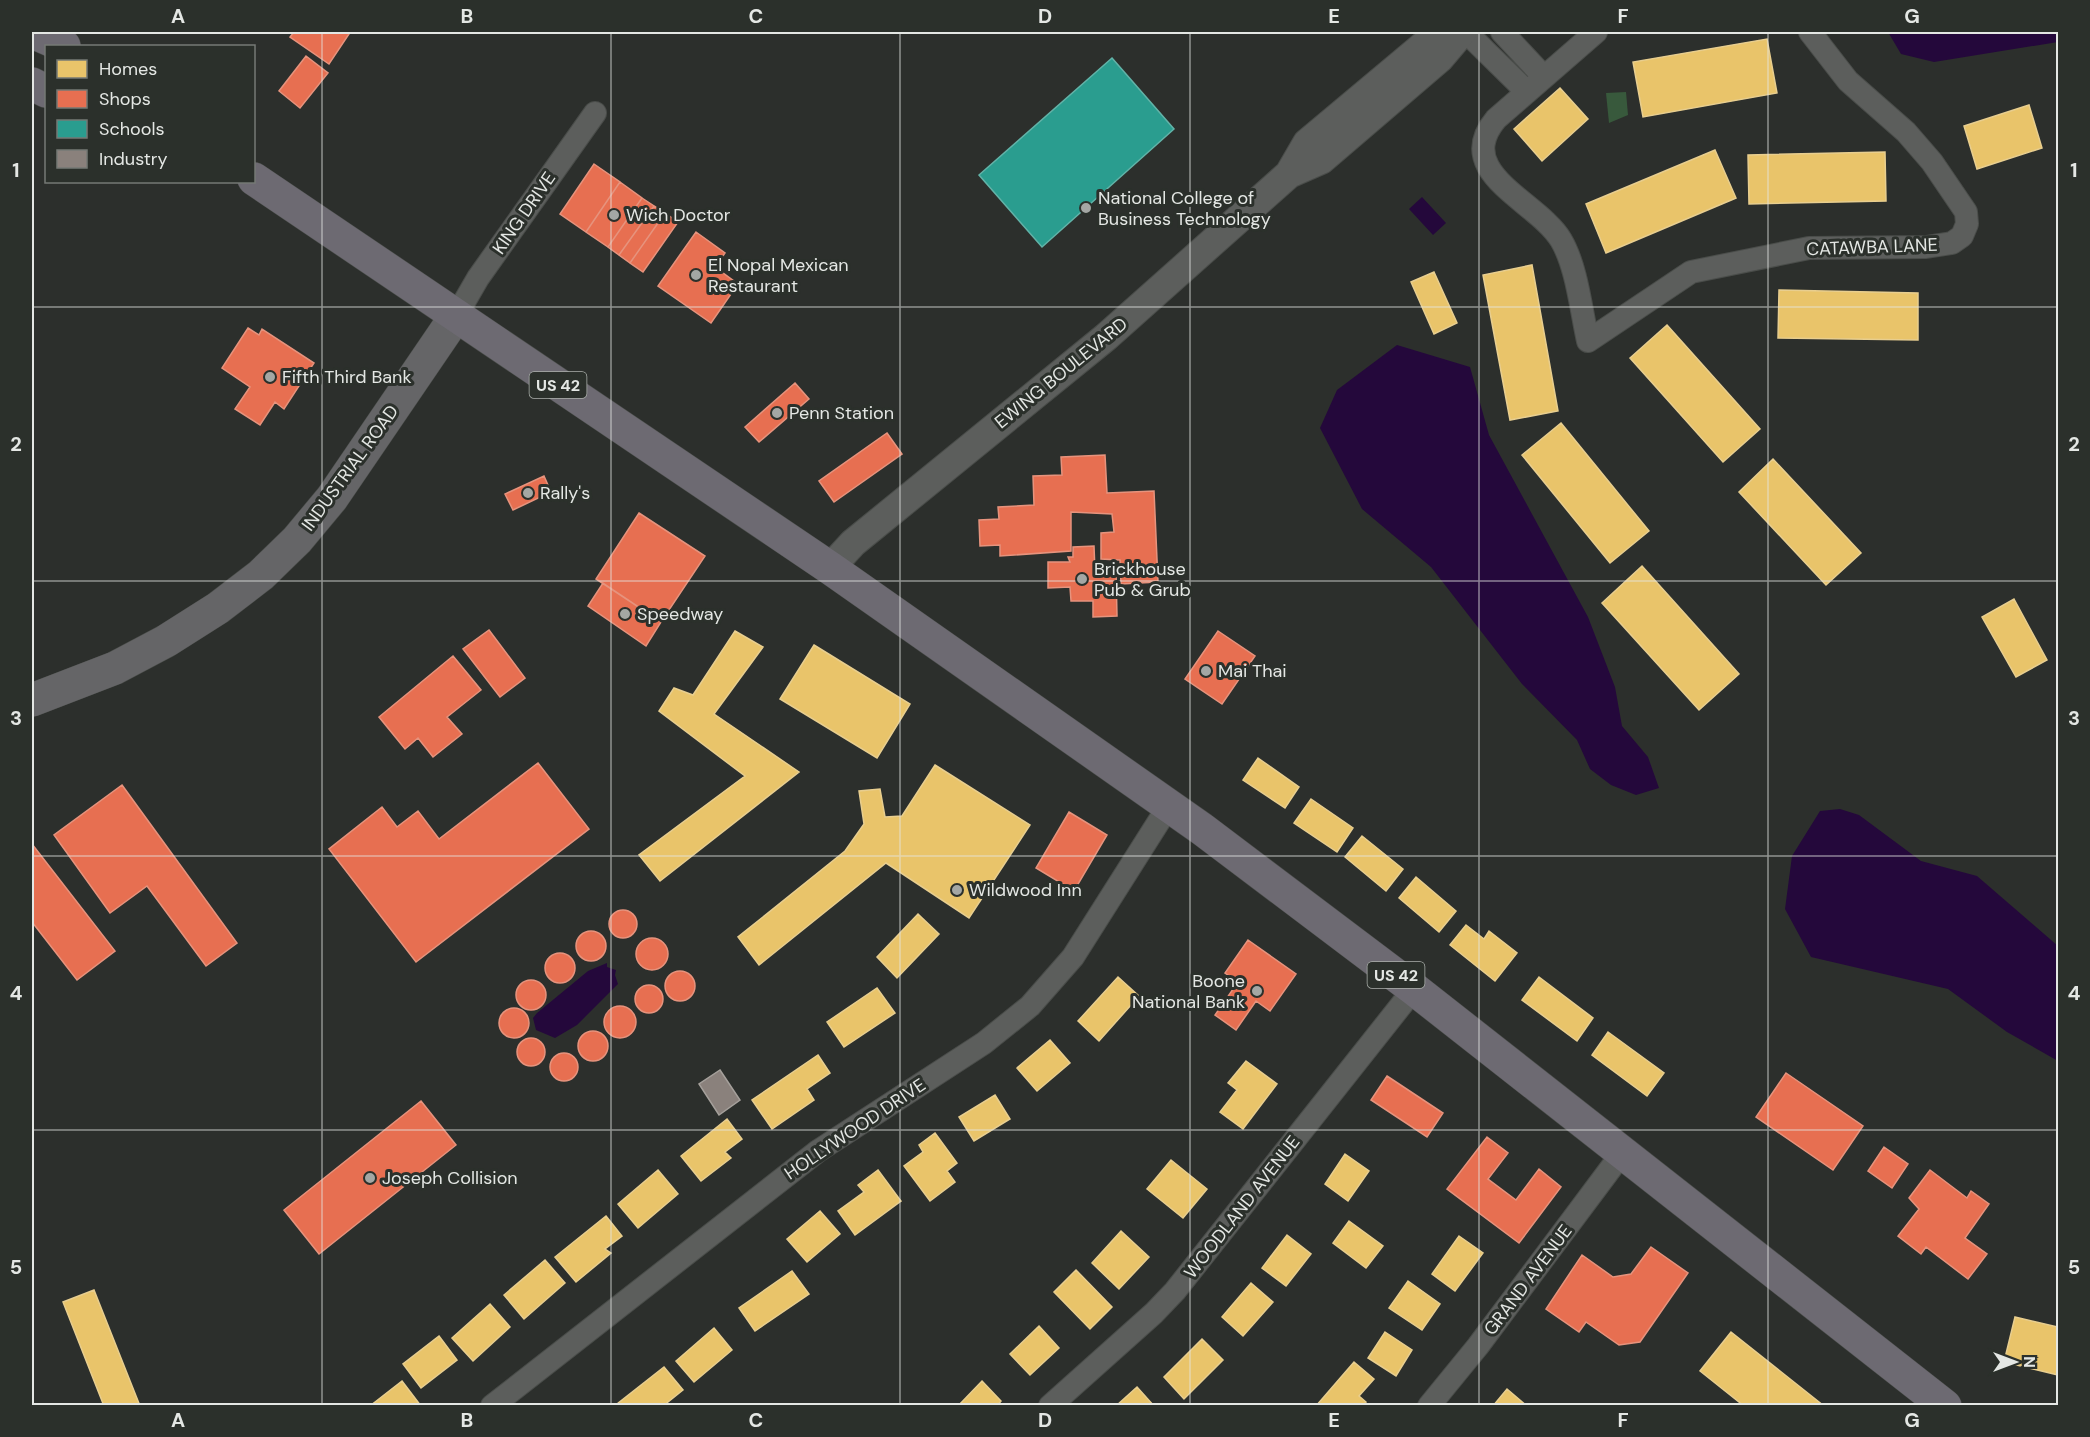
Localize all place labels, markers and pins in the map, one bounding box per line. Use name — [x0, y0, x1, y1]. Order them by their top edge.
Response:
place label: National College of Business Technology — [1098, 186, 1271, 231]
marker: National College of Business Technology — [1079, 201, 1093, 215]
place label: Wich Doctor — [626, 203, 731, 227]
marker: Wich Doctor — [607, 208, 621, 222]
place label: El Nopal Mexican Restaurant — [708, 253, 849, 298]
marker: El Nopal Mexican Restaurant — [689, 268, 703, 282]
place label: Fifth Third Bank — [282, 365, 411, 389]
marker: Fifth Third Bank — [263, 370, 277, 384]
place label: Penn Station — [789, 401, 894, 425]
marker: Penn Station — [770, 406, 784, 420]
place label: Rally's — [540, 481, 590, 505]
marker: Rally's — [521, 486, 535, 500]
place label: Brickhouse Pub & Grub — [1094, 557, 1191, 602]
marker: Brickhouse Pub & Grub — [1075, 572, 1089, 586]
place label: Speedway — [637, 602, 723, 626]
marker: Speedway — [618, 607, 632, 621]
place label: Mai Thai — [1218, 659, 1287, 683]
marker: Mai Thai — [1199, 664, 1213, 678]
place label: Wildwood Inn — [969, 878, 1082, 902]
marker: Wildwood Inn — [950, 883, 964, 897]
place label: Boone National Bank — [1132, 969, 1245, 1014]
marker: Boone National Bank — [1250, 984, 1264, 998]
place label: Joseph Collision — [382, 1166, 518, 1190]
marker: Joseph Collision — [363, 1171, 377, 1185]

